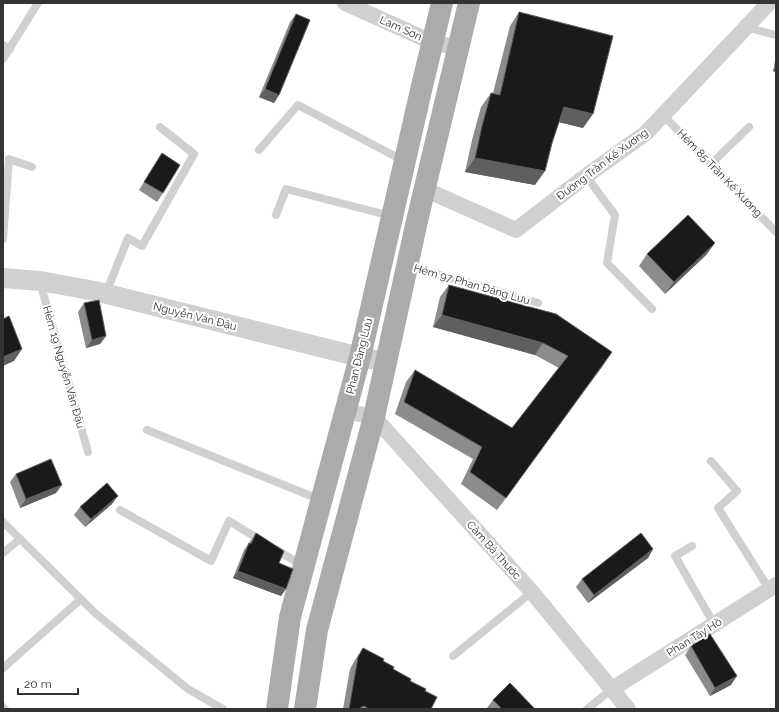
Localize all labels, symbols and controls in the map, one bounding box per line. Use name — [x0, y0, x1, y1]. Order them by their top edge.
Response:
street label: Lam Sơn — [378, 13, 424, 44]
street label: Đường Trần Kế Xương — [554, 126, 651, 203]
street label: Hẻm 85 Trần Kế Xương — [674, 127, 765, 220]
street label: Hẻm 97 Phan Đăng Lưu — [412, 262, 532, 307]
street label: Nguyễn Văn Đậu — [152, 300, 238, 333]
street label: Hẻm 19 Nguyễn Văn Đậu — [40, 304, 87, 430]
street label: Phan Đăng Lưu — [344, 317, 375, 395]
street label: Cầm Bá Thước — [464, 518, 523, 582]
street label: Phan Tây Hồ — [664, 615, 725, 660]
scale bar — [18, 670, 78, 696]
text: 20 m — [24, 677, 52, 691]

